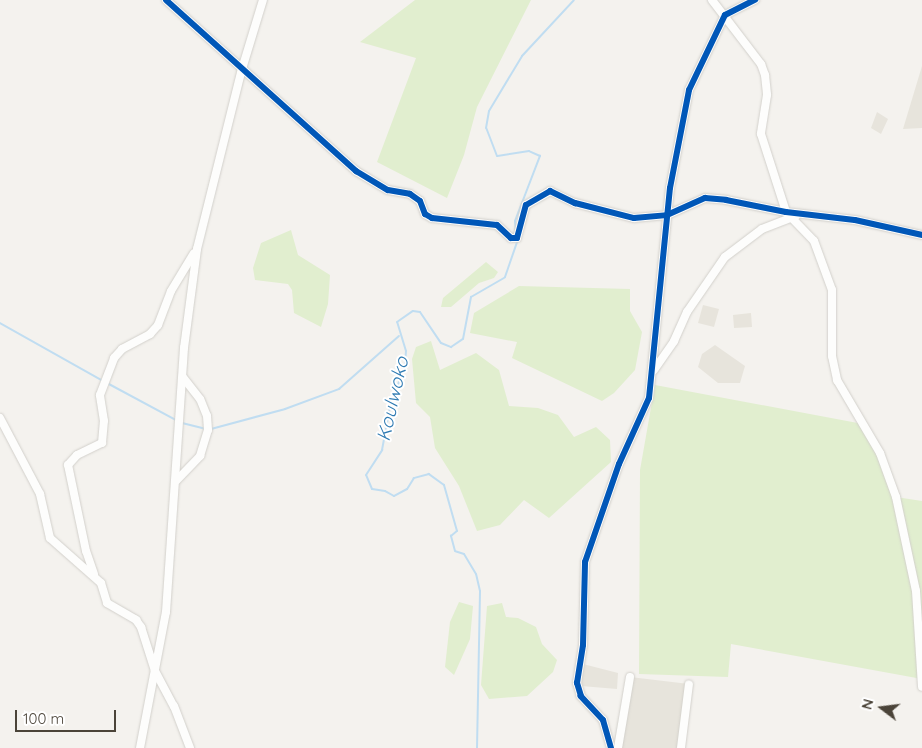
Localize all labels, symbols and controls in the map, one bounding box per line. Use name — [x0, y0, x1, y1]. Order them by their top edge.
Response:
water label: Koulwoko — [372, 355, 414, 443]
north arrow — [857, 683, 907, 733]
text: N — [857, 697, 878, 711]
scale bar — [18, 700, 119, 732]
text: 100 m — [23, 709, 64, 728]

